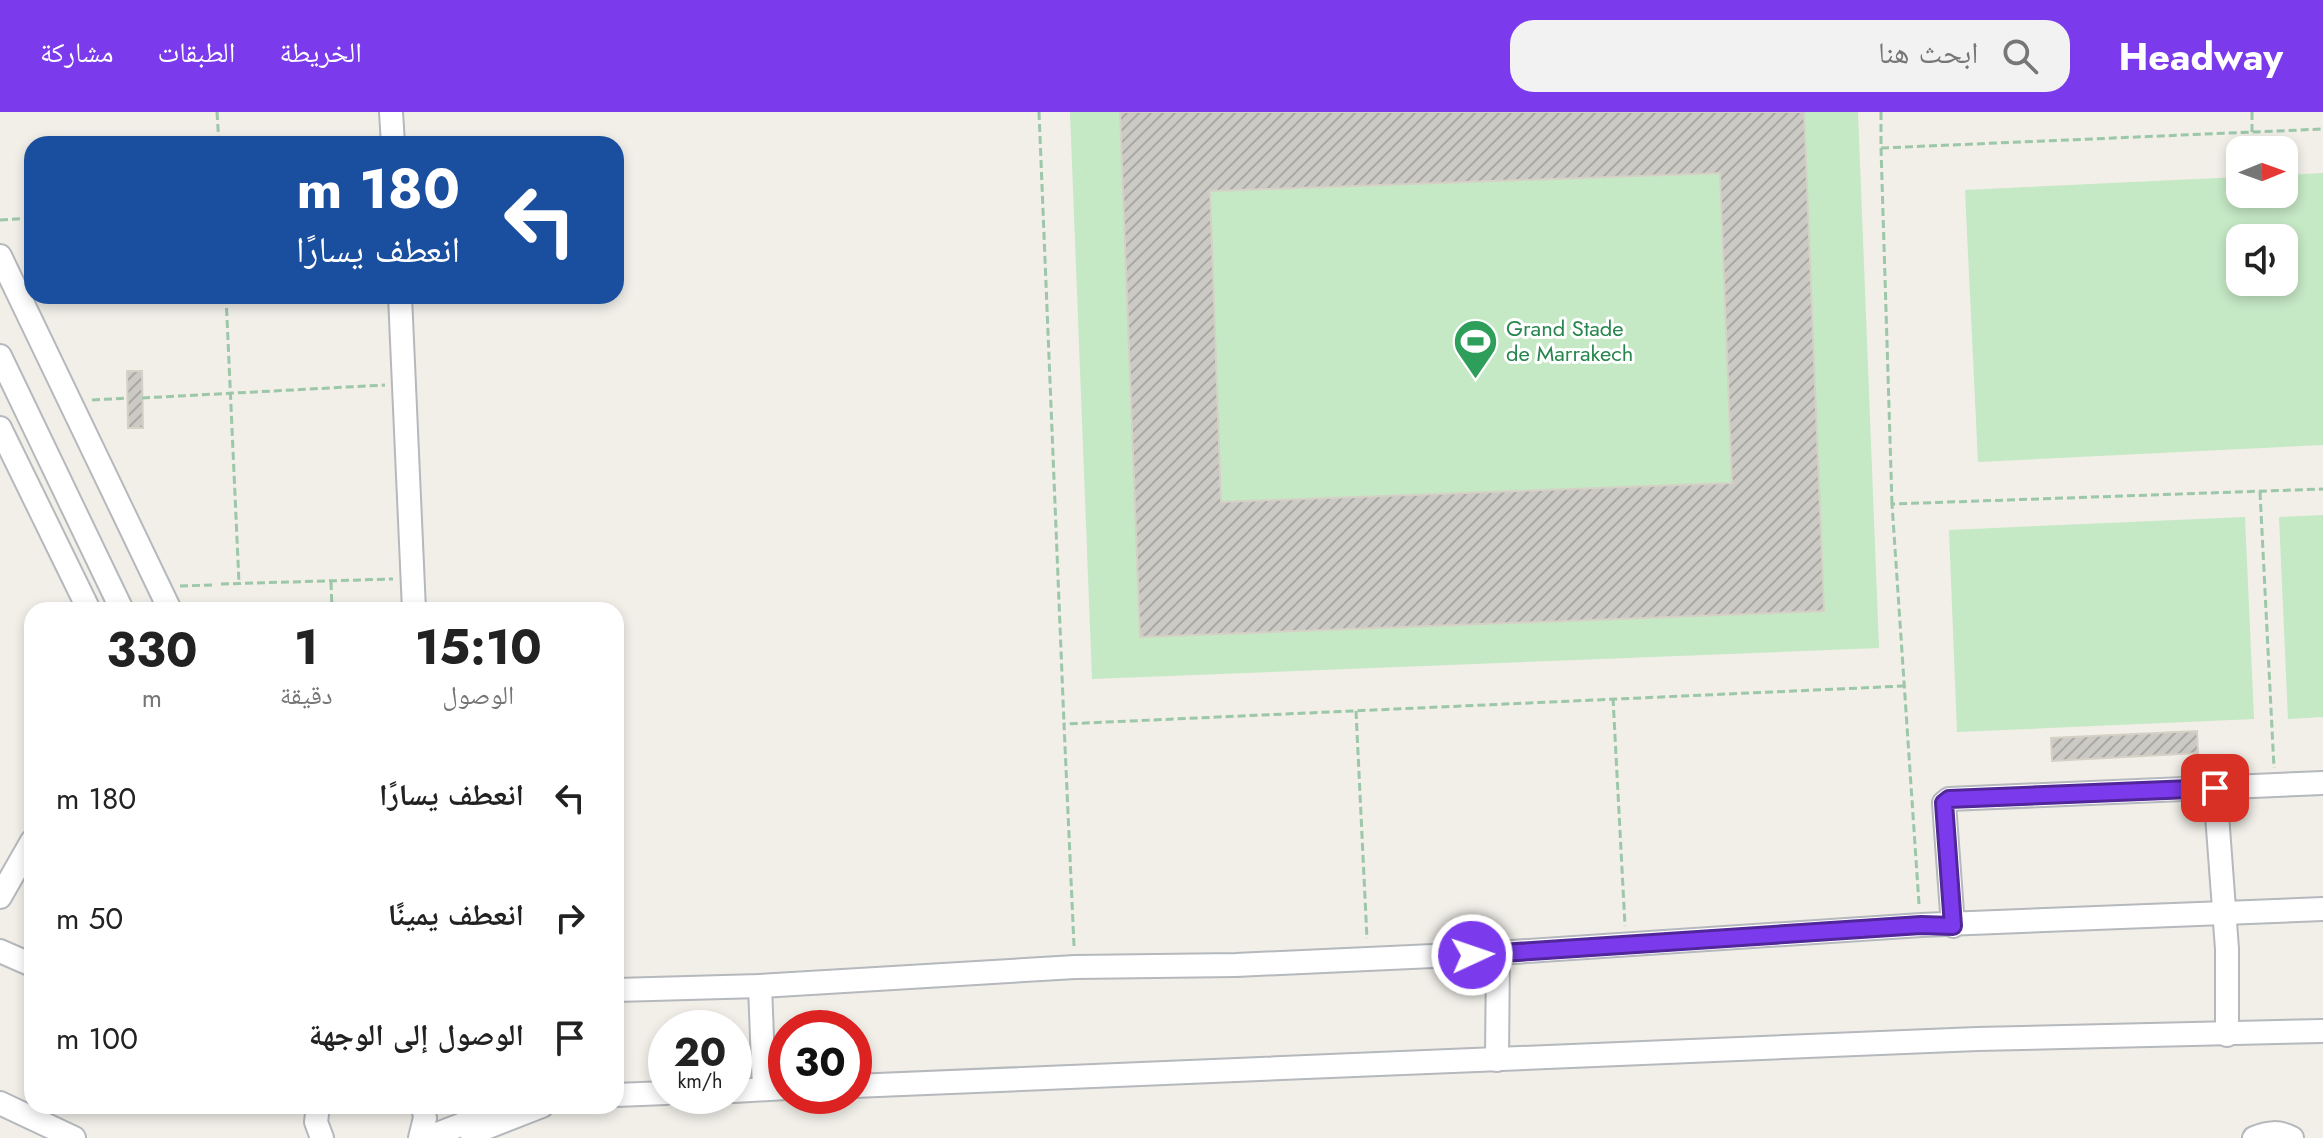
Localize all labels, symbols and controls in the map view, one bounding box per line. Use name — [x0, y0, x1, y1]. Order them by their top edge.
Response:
search box — [1510, 20, 2070, 92]
text: Headway — [2118, 29, 2283, 84]
text: ابحث هنا — [1878, 31, 1978, 74]
text: مشاركة — [40, 32, 114, 73]
text: الطبقات — [158, 32, 235, 73]
text: الخريطة — [279, 32, 362, 73]
icon: search — [1998, 34, 2042, 78]
north arrow — [2226, 136, 2298, 208]
map controls — [2226, 136, 2298, 296]
text: 180 m — [297, 148, 460, 229]
icon: left — [488, 168, 592, 272]
text: انعطف يسارًا — [296, 223, 460, 275]
button: sound — [2226, 224, 2298, 296]
place label: Grand Stade de Marrakech — [1506, 312, 1633, 369]
sports icon: Grand Stade de Marrakech — [1451, 317, 1499, 380]
text: 1 — [294, 613, 318, 682]
text: 15:10 — [415, 613, 542, 682]
text: 330 — [106, 616, 198, 685]
text: دقيقة — [280, 676, 333, 714]
text: الوصول — [442, 676, 514, 714]
text: m — [142, 679, 162, 717]
pin — [2181, 754, 2249, 822]
icon: arrive — [2193, 766, 2237, 810]
text: انعطف يسارًا — [379, 773, 524, 816]
icon: left — [548, 776, 592, 820]
text: 180 m — [56, 777, 136, 820]
text: انعطف يمينًا — [388, 893, 524, 936]
icon: right — [548, 896, 592, 940]
text: 50 m — [56, 897, 123, 940]
position arrow — [1430, 913, 1514, 997]
speed limit sign: 30 — [768, 1010, 872, 1114]
text: الوصول إلى الوجهة — [309, 1013, 524, 1056]
icon: arrive — [548, 1016, 592, 1060]
text: 100 m — [56, 1017, 138, 1060]
text: 20 — [674, 1023, 726, 1081]
text: km/h — [677, 1067, 723, 1096]

